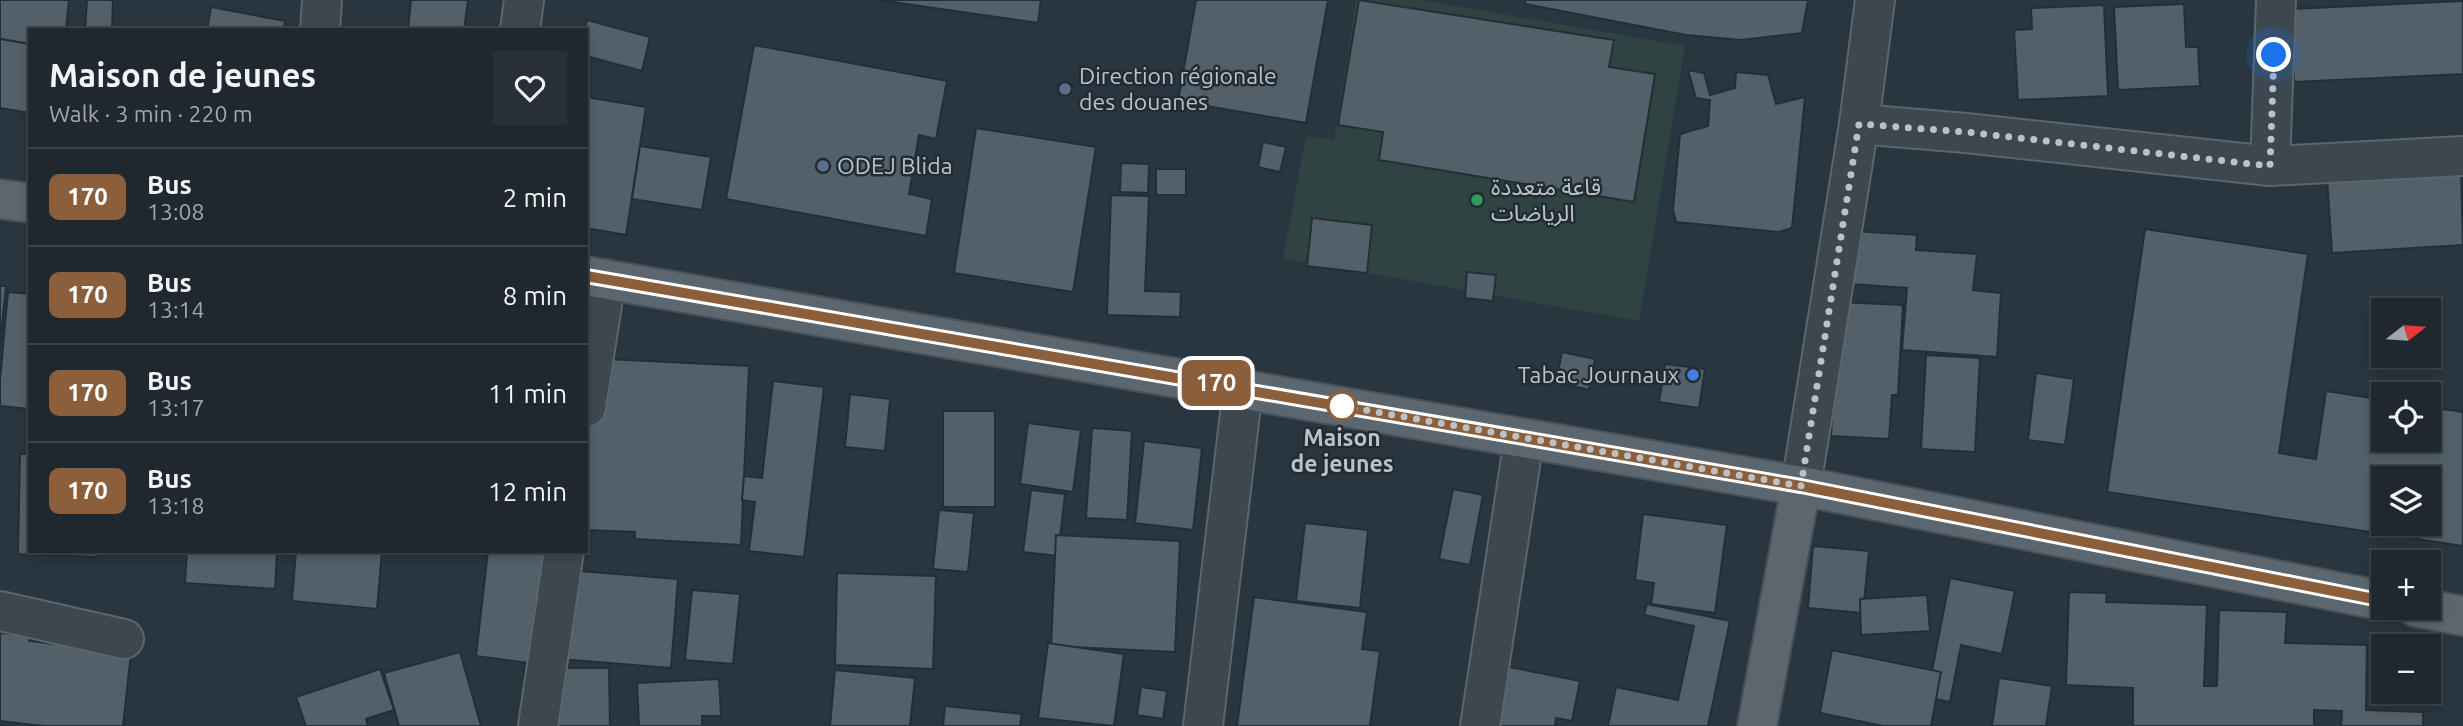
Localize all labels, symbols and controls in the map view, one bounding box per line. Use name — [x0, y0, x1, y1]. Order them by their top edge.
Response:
your location — [2256, 37, 2291, 72]
button: heart — [493, 51, 567, 125]
text: Maison de jeunes — [49, 56, 316, 93]
place label: Direction régionale des douanes — [1079, 63, 1277, 114]
marker: Direction régionale des douanes — [1057, 81, 1073, 97]
text: Walk · 3 min · 220 m — [49, 101, 253, 126]
place label: ODEJ Blida — [837, 153, 952, 178]
marker: ODEJ Blida — [815, 158, 831, 174]
text: Bus — [147, 170, 192, 199]
place label: قاعة متعددة الرياضات — [1491, 174, 1601, 227]
text: 170 — [67, 183, 108, 210]
text: 2 min — [503, 183, 567, 212]
marker: قاعة متعددة الرياضات — [1469, 192, 1485, 208]
text: 13:08 — [147, 199, 205, 224]
text: Bus — [147, 268, 192, 297]
text: 170 — [67, 281, 108, 308]
text: 8 min — [503, 281, 567, 310]
text: 13:14 — [147, 297, 205, 322]
north arrow — [2371, 298, 2441, 368]
map controls — [2371, 298, 2441, 704]
line badge: 170 — [1176, 360, 1256, 406]
place label: Tabac Journaux — [1518, 362, 1679, 387]
text: Bus — [147, 366, 192, 395]
marker: Tabac Journaux — [1685, 367, 1701, 383]
text: 170 — [1196, 369, 1236, 396]
text: 170 — [67, 379, 108, 406]
text: 11 min — [488, 379, 567, 408]
button: locate — [2371, 382, 2441, 452]
marker: Maison de jeunes — [1327, 391, 1357, 421]
text: 13:17 — [147, 395, 205, 420]
place label: Maison de jeunes — [1290, 425, 1394, 476]
text: Bus — [147, 464, 192, 493]
button: layers — [2371, 466, 2441, 536]
text: 170 — [67, 477, 108, 504]
text: 12 min — [488, 477, 567, 506]
text: 13:18 — [147, 493, 205, 518]
button: + — [2371, 550, 2441, 620]
button: − — [2371, 634, 2441, 704]

